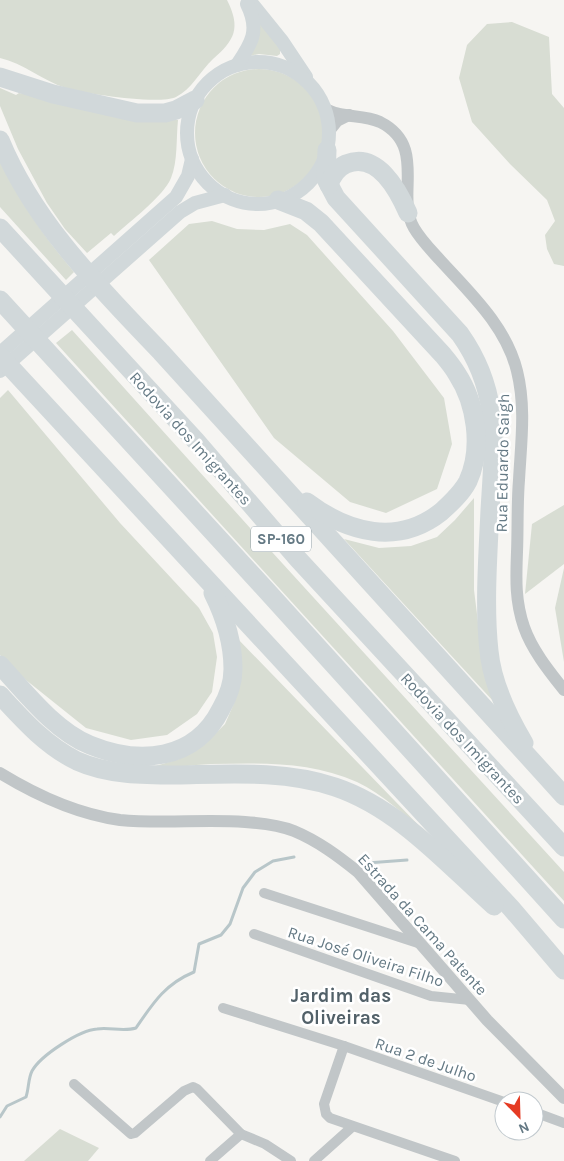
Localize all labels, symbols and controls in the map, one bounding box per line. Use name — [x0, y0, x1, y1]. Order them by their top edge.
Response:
street label: Rodovia dos Imigrantes — [126, 368, 255, 509]
street label: Rua Eduardo Saigh — [492, 393, 513, 533]
road number: SP-160 — [251, 526, 311, 552]
street label: Rodovia dos Imigrantes — [397, 669, 528, 808]
street label: Estrada da Cama Patente — [354, 850, 491, 999]
street label: Rua José Oliveira Filho — [286, 922, 446, 991]
district label: Jardim das Oliveiras — [291, 985, 391, 1029]
street label: Rua 2 de Julho — [373, 1033, 479, 1086]
north arrow — [494, 1091, 544, 1141]
text: N — [516, 1118, 532, 1137]

